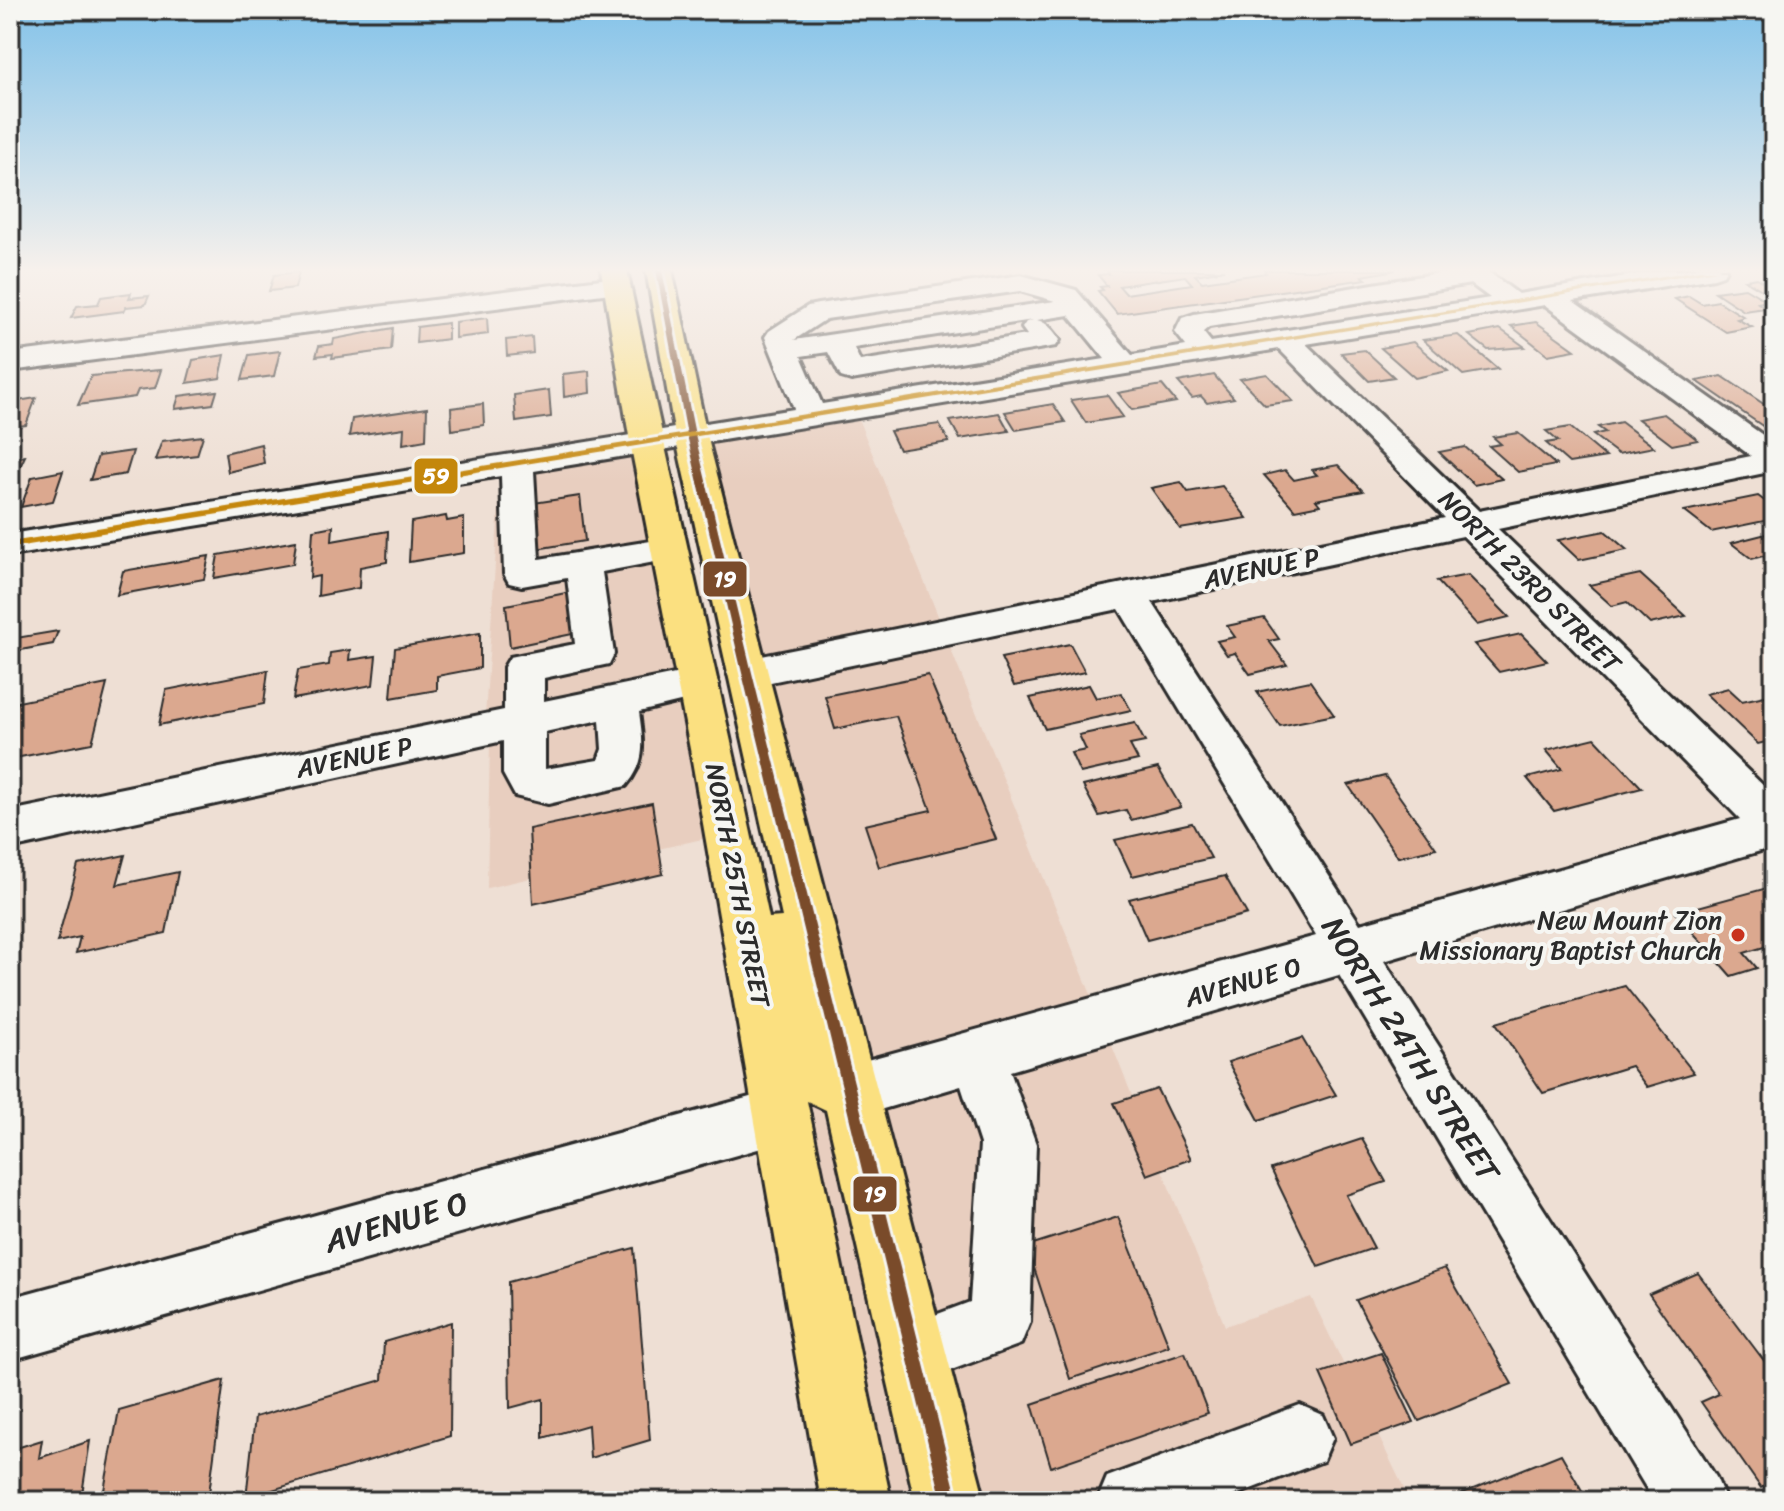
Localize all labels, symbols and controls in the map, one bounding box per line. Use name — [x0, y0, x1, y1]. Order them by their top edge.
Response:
line badge: 59 — [413, 457, 459, 495]
text: 59 — [423, 457, 450, 496]
street label: NORTH 23RD STREET — [1427, 478, 1634, 685]
street label: AVENUE P — [1198, 533, 1323, 603]
line badge: 19 — [702, 560, 748, 598]
text: 19 — [714, 560, 737, 599]
street label: AVENUE P — [291, 722, 416, 792]
street label: NORTH 25TH STREET — [692, 759, 784, 1012]
place label: New Mount Zion Missionary Baptist Church — [1420, 897, 1722, 973]
street label: NORTH 24TH STREET — [1306, 905, 1517, 1196]
marker: New Mount Zion Missionary Baptist Church — [1729, 926, 1747, 944]
street label: AVENUE O — [1178, 943, 1307, 1021]
street label: AVENUE O — [316, 1175, 475, 1270]
line badge: 19 — [852, 1175, 898, 1213]
text: 19 — [864, 1175, 887, 1214]

